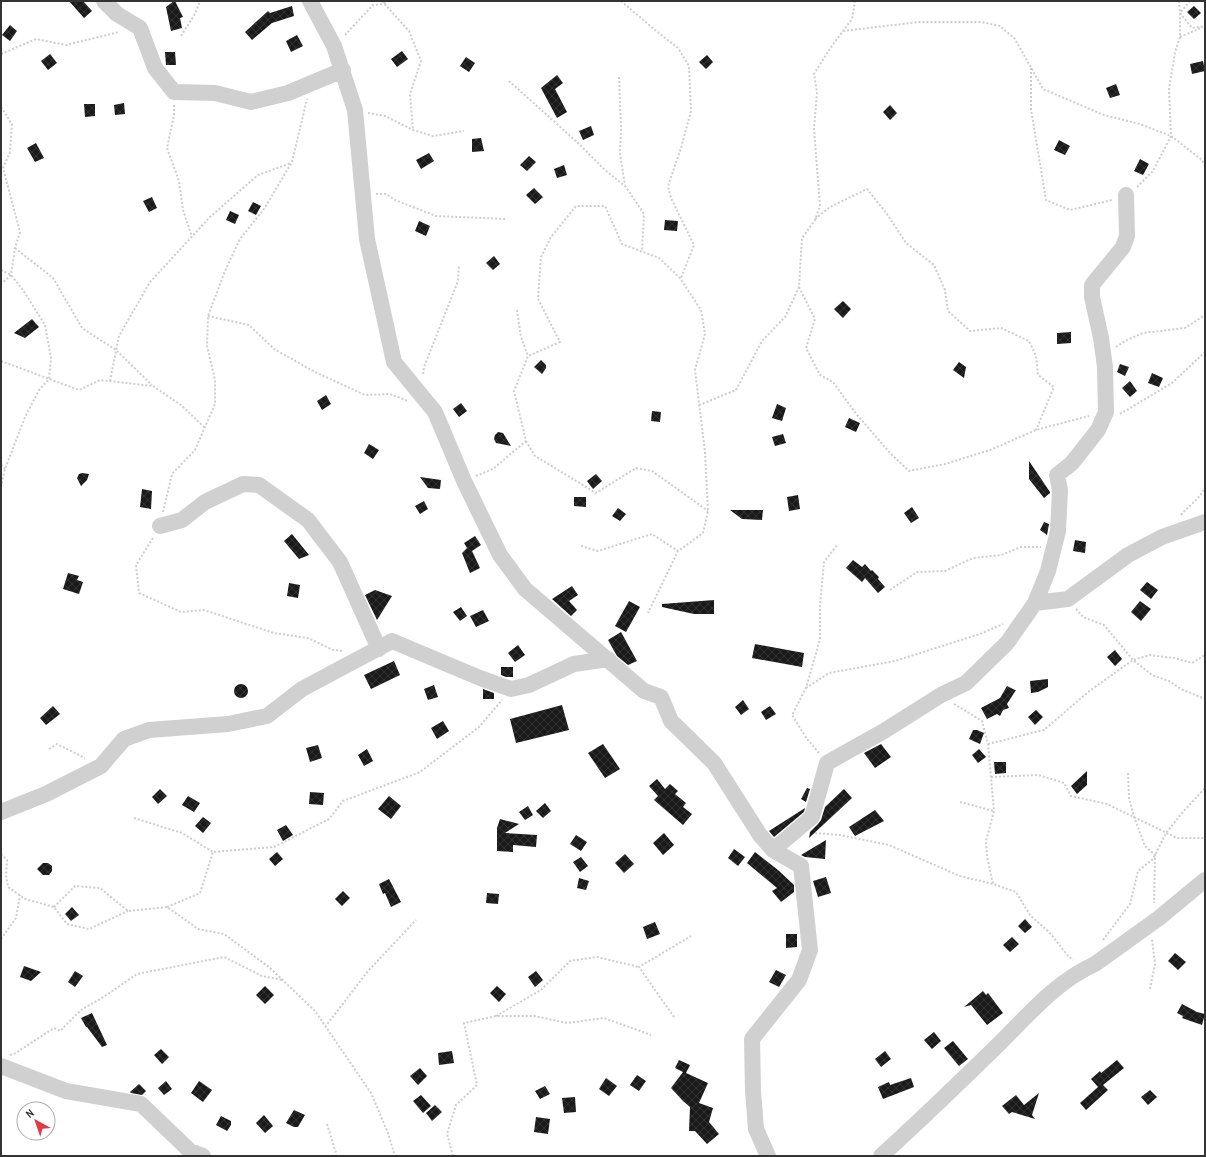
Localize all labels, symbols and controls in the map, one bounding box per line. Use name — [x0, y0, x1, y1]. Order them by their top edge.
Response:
north arrow — [16, 1101, 56, 1141]
text: N — [23, 1106, 37, 1121]

